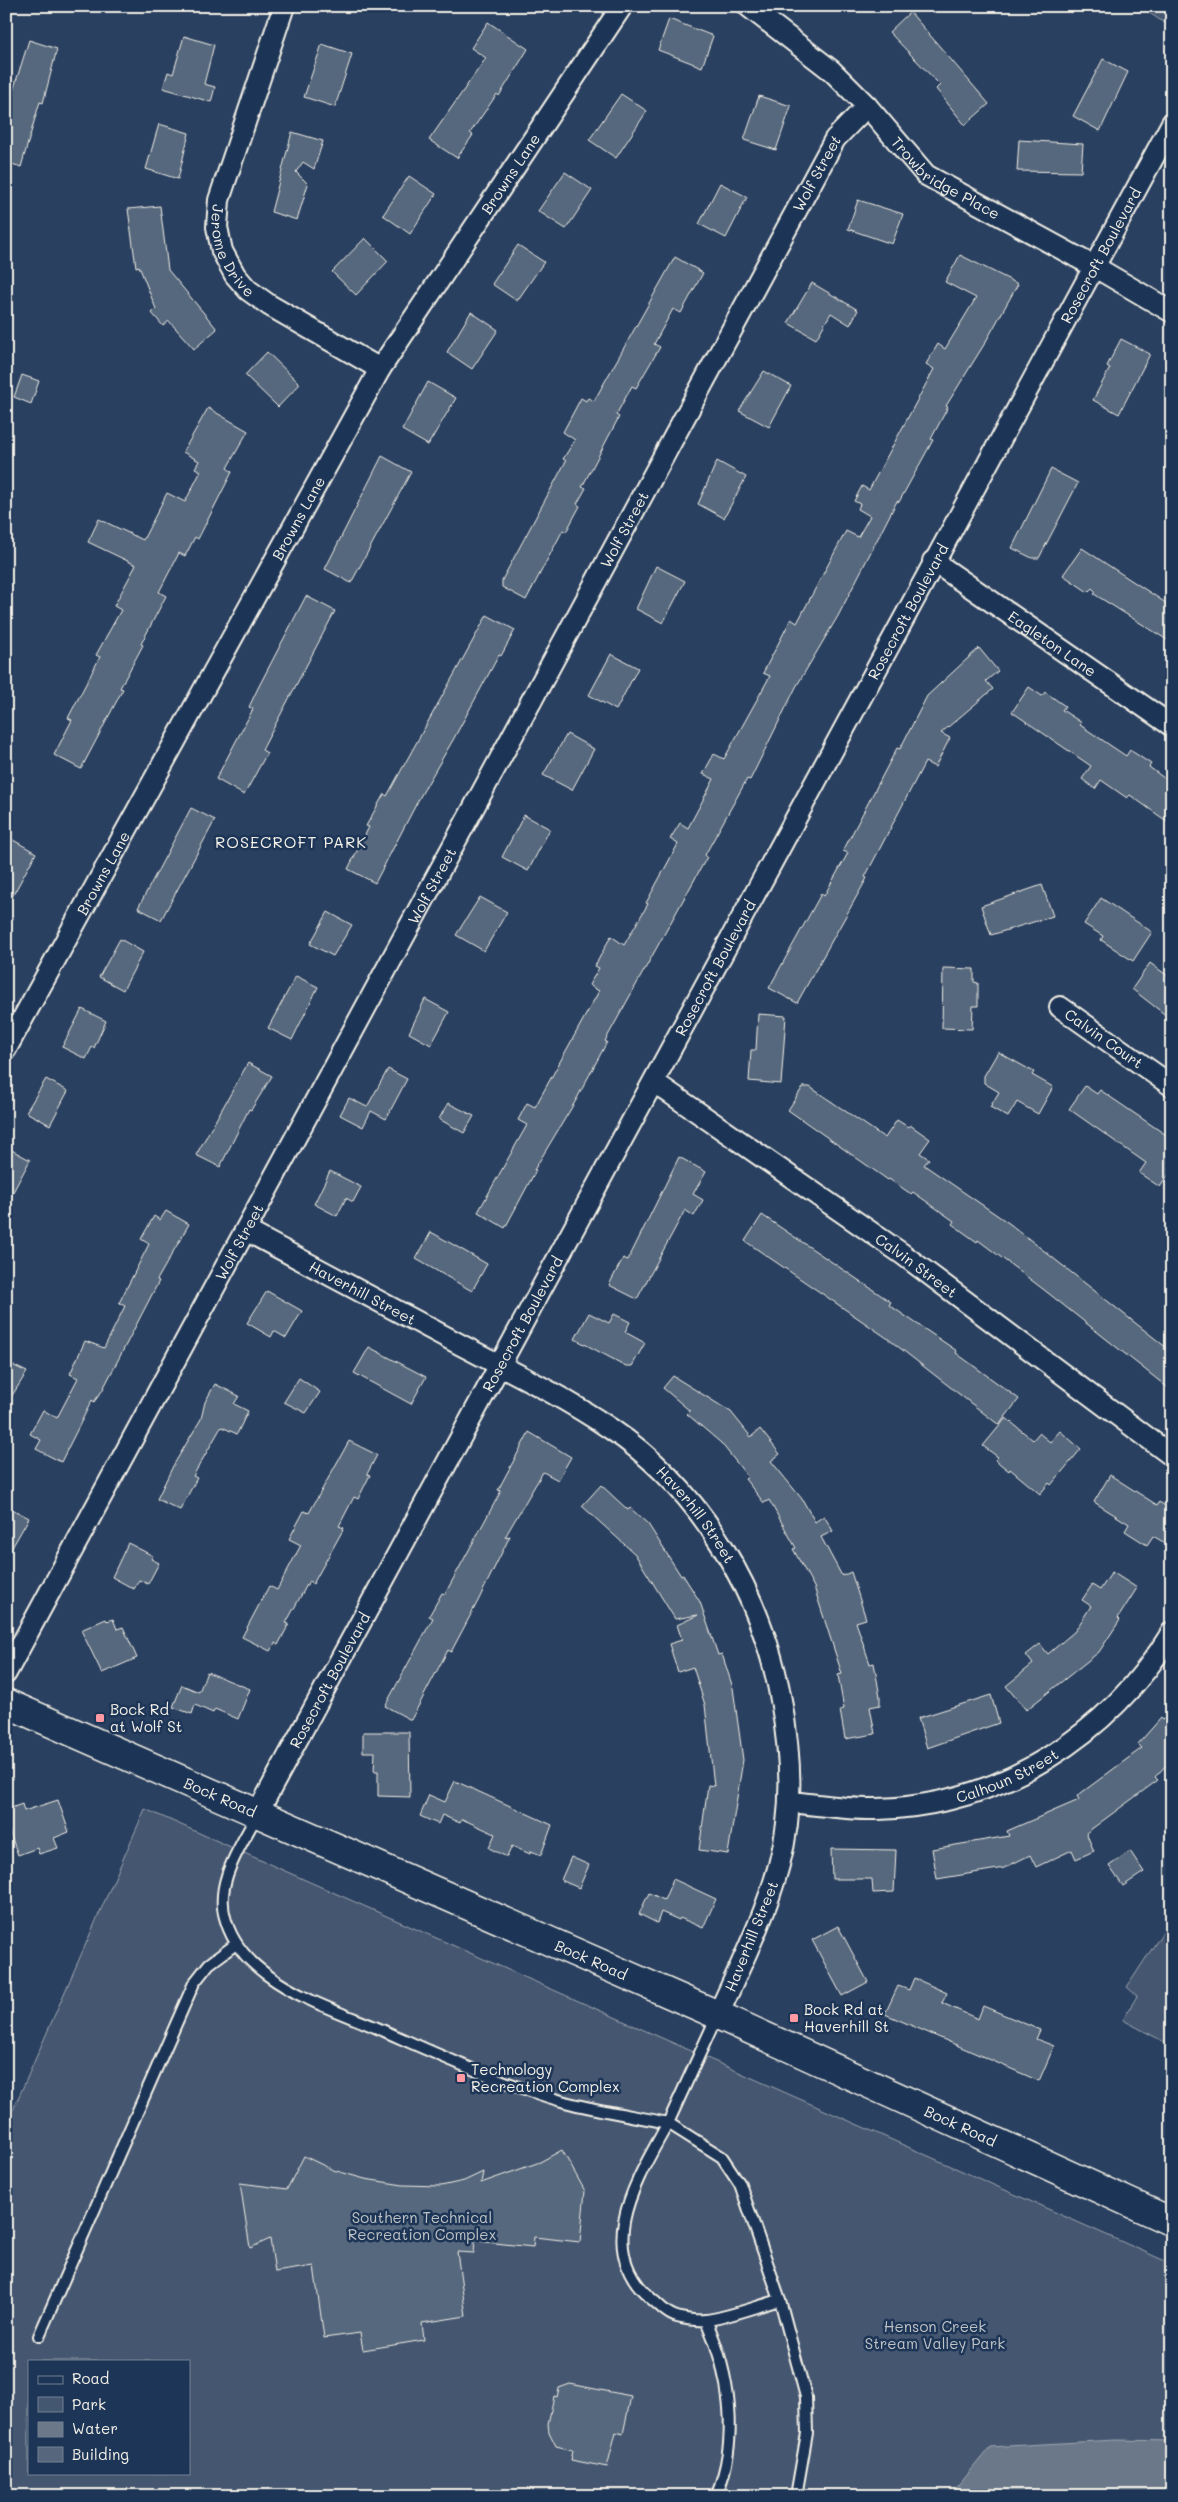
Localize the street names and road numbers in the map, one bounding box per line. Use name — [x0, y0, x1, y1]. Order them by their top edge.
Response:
street label: Browns Lane — [476, 129, 544, 218]
street label: Wolf Street — [788, 130, 845, 215]
street label: Trowbridge Place — [887, 132, 1004, 223]
street label: Rosecroft Boulevard — [1056, 184, 1145, 327]
street label: Jerome Drive — [207, 204, 258, 301]
street label: Browns Lane — [267, 473, 329, 563]
street label: Wolf Street — [595, 487, 653, 571]
street label: Rosecroft Boulevard — [863, 540, 952, 683]
street label: Eagleton Lane — [1004, 606, 1100, 681]
street label: Browns Lane — [72, 827, 134, 918]
street label: Wolf Street — [403, 844, 460, 927]
street label: Rosecroft Boulevard — [670, 896, 760, 1039]
street label: Calvin Court — [1061, 1004, 1147, 1073]
street label: Wolf Street — [210, 1200, 268, 1284]
street label: Calvin Street — [871, 1228, 962, 1302]
street label: Rosecroft Boulevard — [477, 1253, 567, 1395]
street label: Haverhill Street — [306, 1256, 420, 1329]
street label: Haverhill Street — [653, 1461, 740, 1567]
street label: Rosecroft Boulevard — [285, 1609, 374, 1751]
street label: Calhoun Street — [954, 1744, 1062, 1807]
street label: Bock Road — [181, 1772, 260, 1822]
street label: Haverhill Street — [720, 1878, 782, 1994]
street label: Bock Road — [552, 1935, 631, 1984]
street label: Bock Road — [921, 2100, 1000, 2151]

